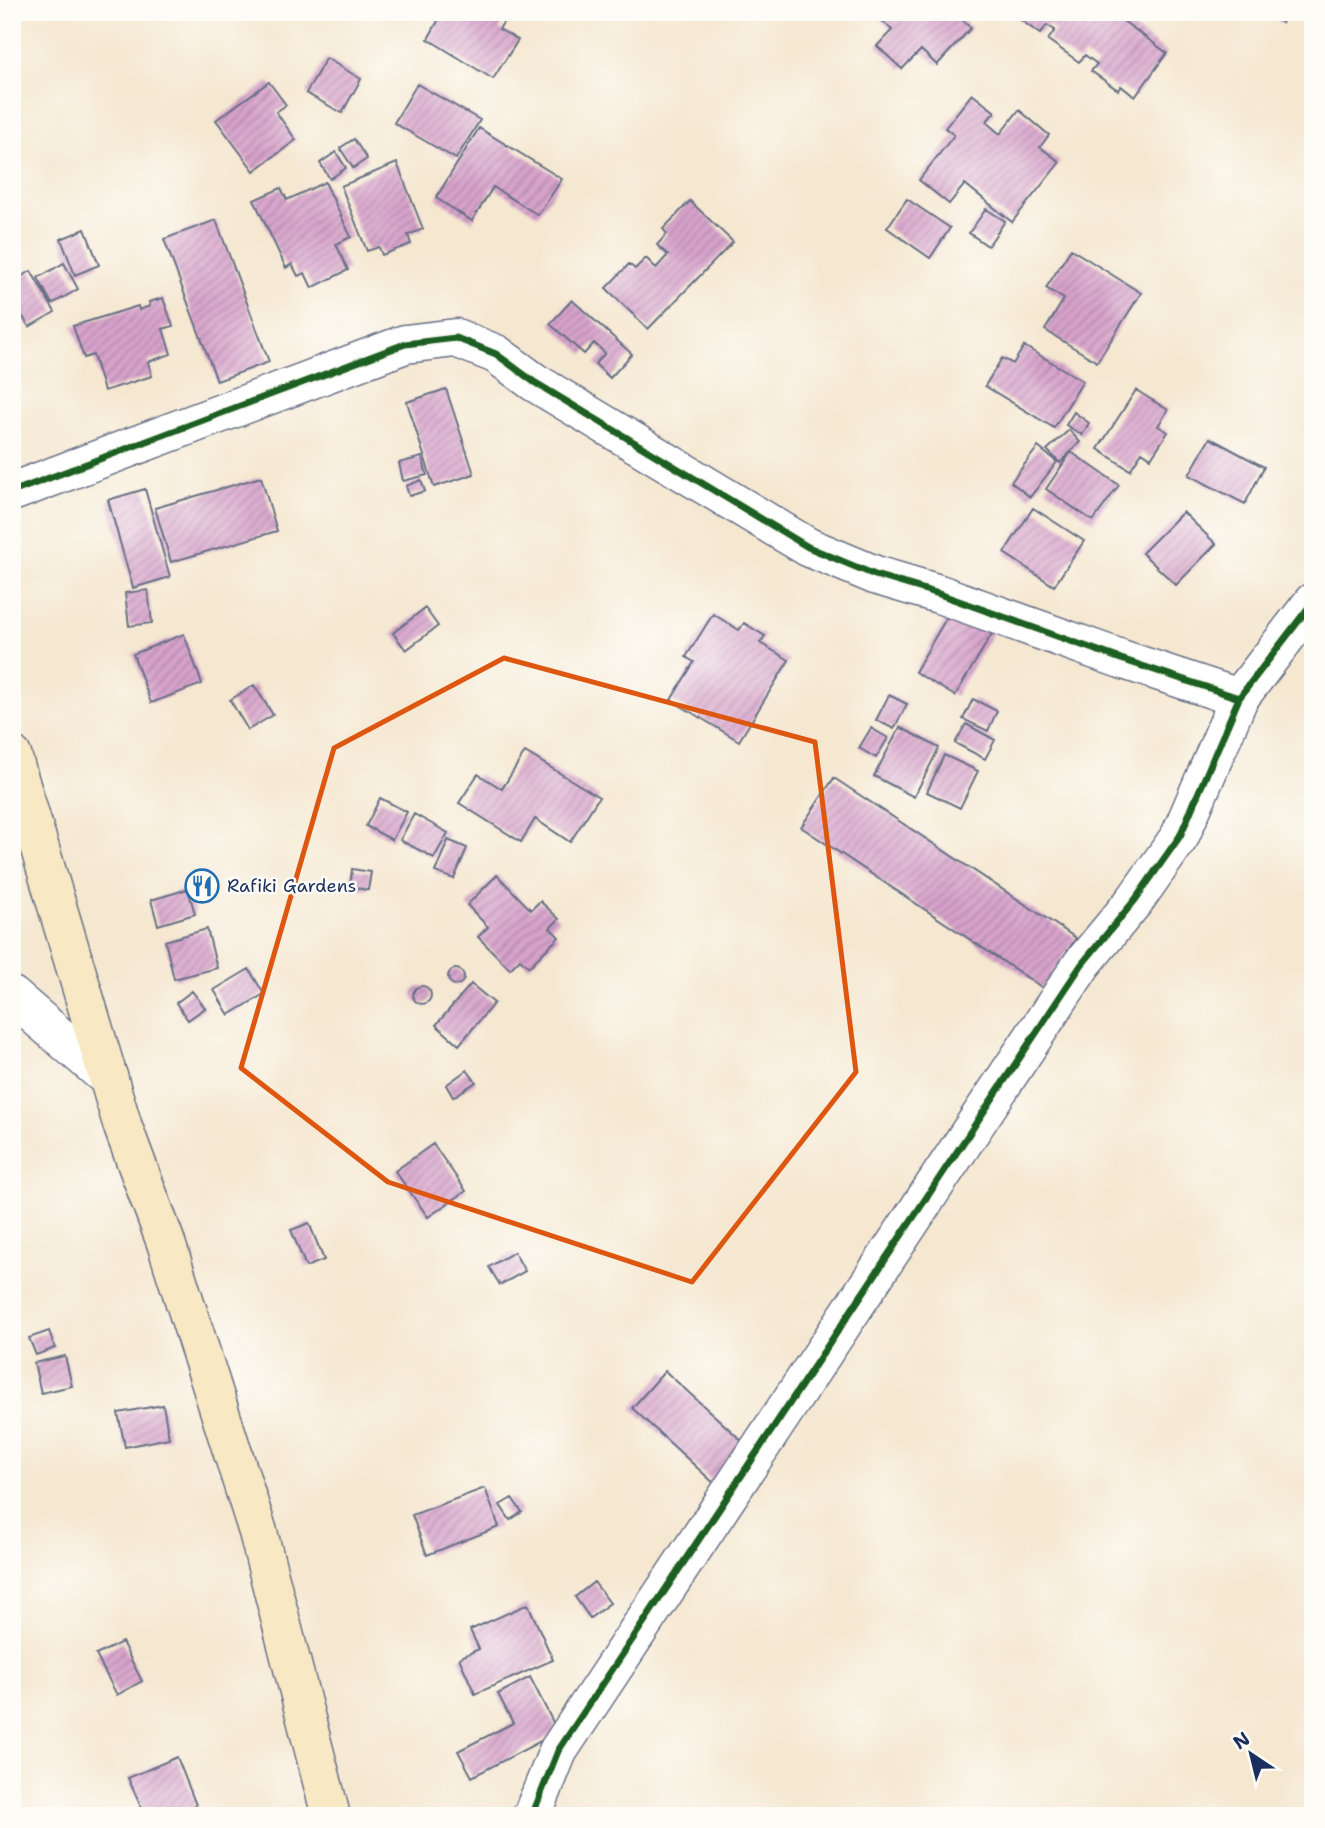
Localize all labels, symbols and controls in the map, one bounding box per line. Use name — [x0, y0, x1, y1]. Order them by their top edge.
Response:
restaurant icon: Rafiki Gardens — [183, 867, 221, 905]
place label: Rafiki Gardens — [227, 874, 356, 898]
north arrow — [1216, 1720, 1286, 1790]
text: N — [1228, 1726, 1255, 1755]

